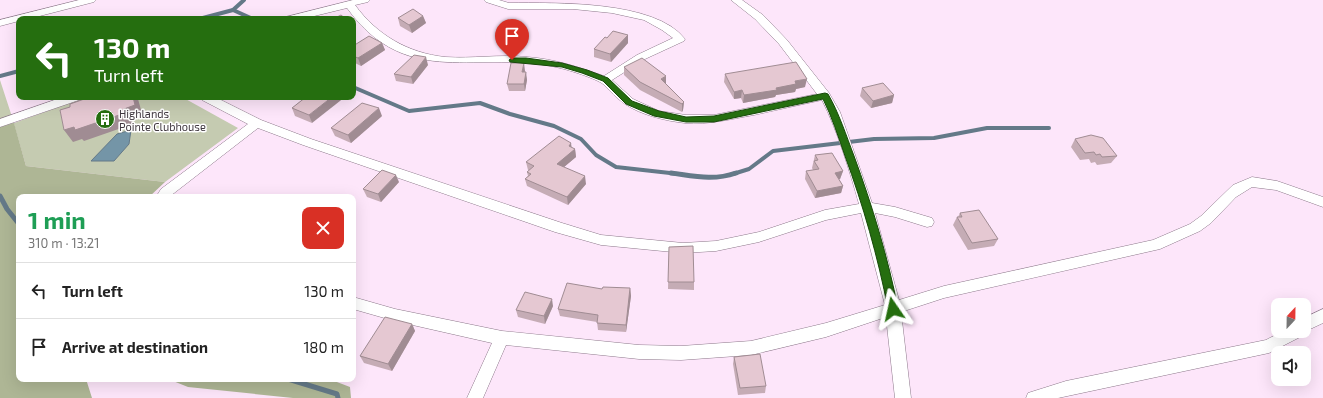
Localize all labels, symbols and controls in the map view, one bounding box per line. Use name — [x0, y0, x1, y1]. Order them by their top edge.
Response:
pin — [495, 19, 529, 60]
icon: arrive — [501, 25, 523, 47]
text: 130 m — [94, 30, 170, 64]
icon: left — [28, 32, 80, 84]
text: Turn left — [94, 64, 164, 86]
place label: Highlands Pointe Clubhouse — [119, 107, 206, 133]
building icon: Highlands Pointe Clubhouse — [94, 108, 116, 130]
text: 1 min — [28, 205, 86, 234]
button: close — [302, 207, 344, 249]
text: 310 m · 13:21 — [28, 235, 99, 251]
icon: left — [28, 280, 50, 302]
text: Turn left — [62, 282, 123, 300]
text: 130 m — [304, 282, 344, 300]
position arrow — [872, 288, 914, 330]
north arrow — [1271, 298, 1311, 338]
map controls — [1271, 298, 1311, 386]
icon: arrive — [28, 336, 50, 358]
text: Arrive at destination — [62, 338, 208, 356]
text: 180 m — [303, 338, 344, 356]
button: sound — [1271, 346, 1311, 386]

